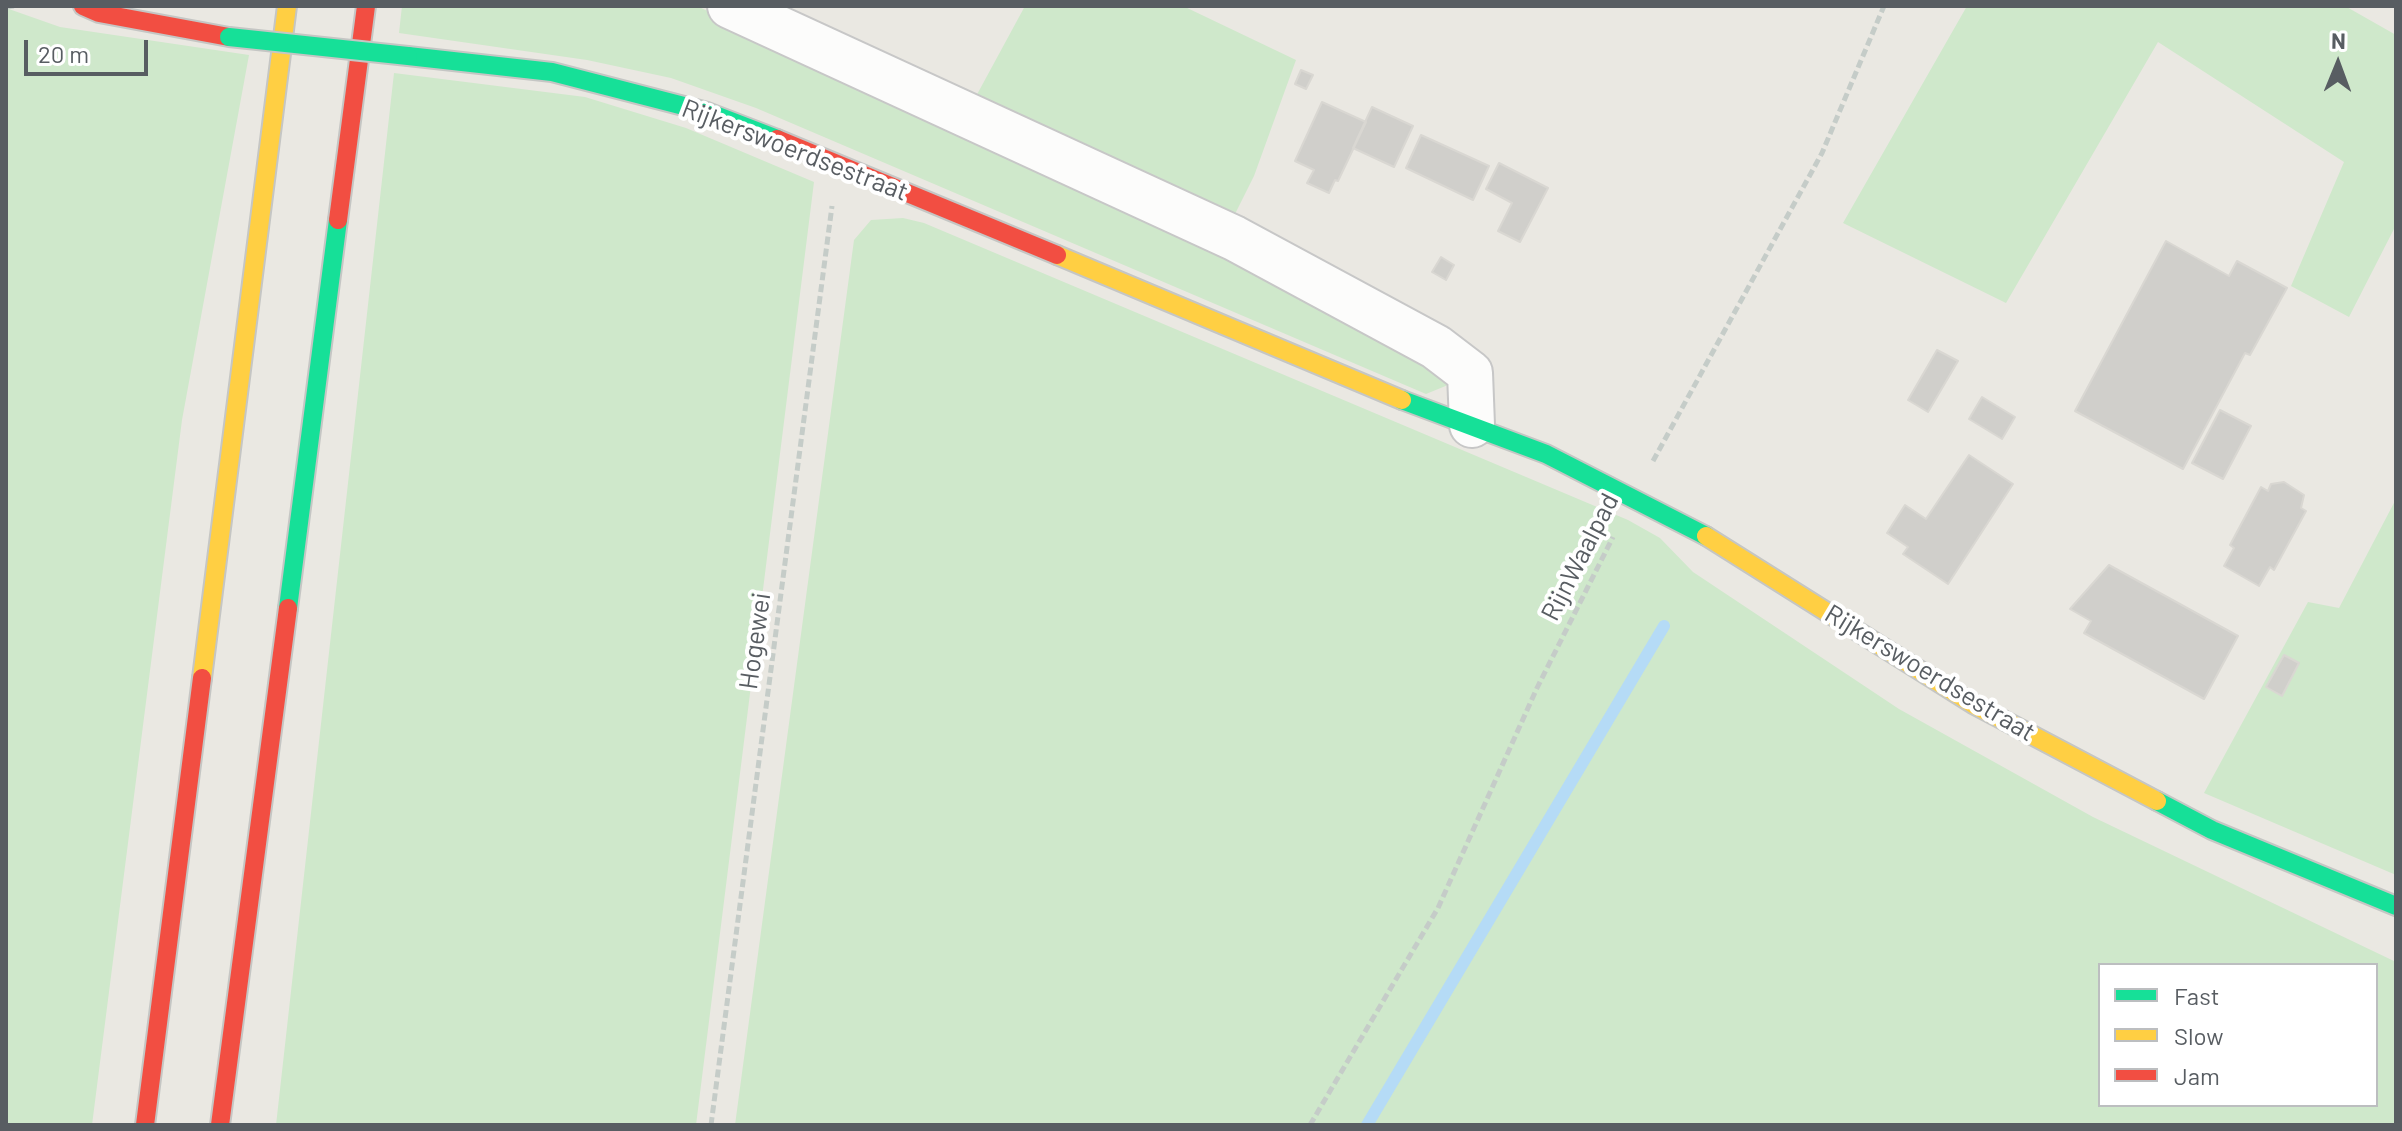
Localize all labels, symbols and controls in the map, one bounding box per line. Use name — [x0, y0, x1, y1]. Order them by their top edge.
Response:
scale bar — [28, 24, 152, 74]
north arrow — [2298, 24, 2378, 104]
text: N — [2331, 27, 2346, 53]
text: 20 m — [38, 39, 89, 68]
street label: Rijkerswoerdsestraat — [678, 92, 912, 208]
street label: RijnWaalpad — [1535, 488, 1625, 626]
street label: Hogewei — [733, 591, 777, 691]
street label: Rijkerswoerdsestraat — [1819, 598, 2041, 748]
legend — [2098, 963, 2378, 1107]
text: Fast — [2174, 981, 2219, 1010]
text: Slow — [2174, 1021, 2223, 1050]
text: Jam — [2174, 1061, 2220, 1090]

